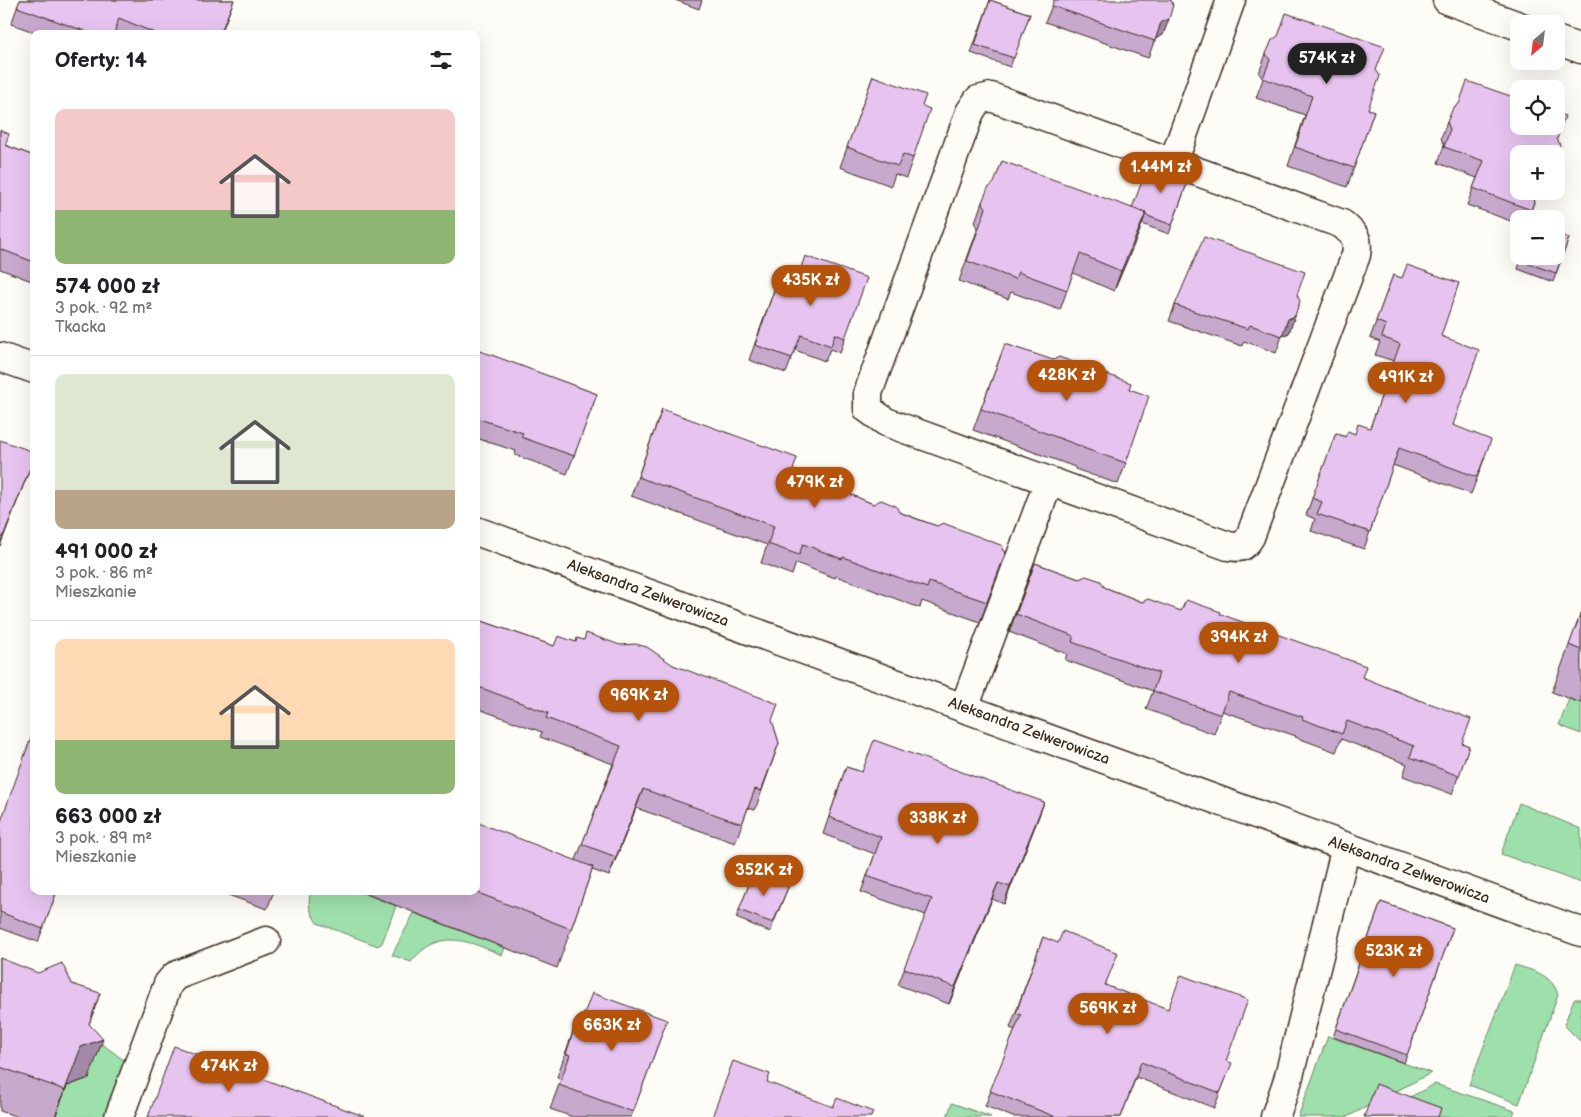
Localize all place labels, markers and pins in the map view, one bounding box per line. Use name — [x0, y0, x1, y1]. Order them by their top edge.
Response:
pin: 574K zł — [1281, 42, 1373, 85]
pin: 1.44M zł — [1109, 152, 1213, 194]
pin: 435K zł — [765, 264, 857, 307]
pin: 428K zł — [1021, 360, 1113, 402]
pin: 491K zł — [1360, 362, 1452, 404]
pin: 479K zł — [769, 466, 861, 509]
pin: 394K zł — [1193, 622, 1285, 664]
pin: 969K zł — [593, 680, 685, 722]
pin: 338K zł — [892, 802, 984, 845]
pin: 352K zł — [718, 854, 810, 897]
pin: 523K zł — [1348, 936, 1440, 978]
pin: 569K zł — [1062, 992, 1154, 1035]
pin: 663K zł — [566, 1010, 658, 1052]
pin: 474K zł — [183, 1050, 275, 1093]

